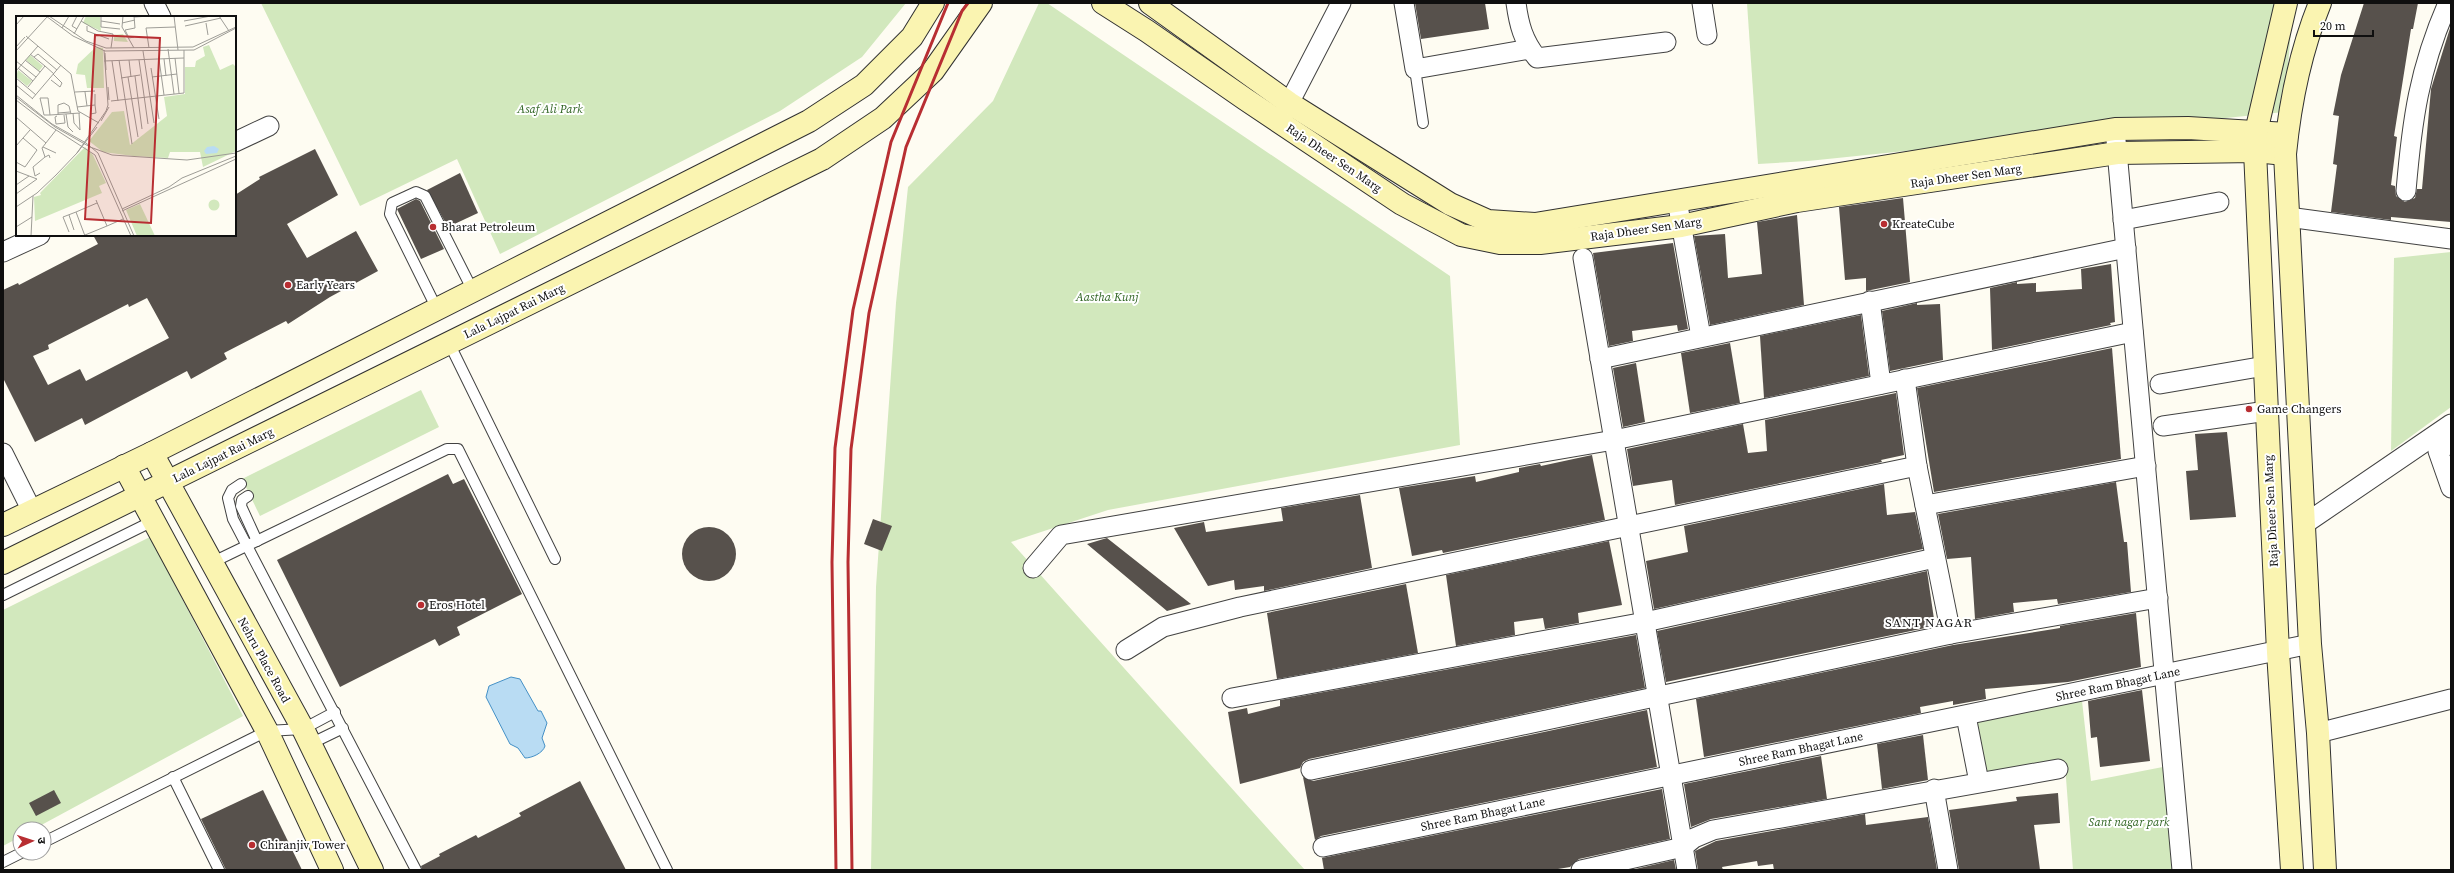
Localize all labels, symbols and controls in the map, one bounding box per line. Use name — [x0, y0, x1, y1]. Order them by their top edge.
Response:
scale bar — [2314, 12, 2373, 38]
inset map — [16, 16, 236, 236]
text: 20 m — [2320, 18, 2346, 34]
park label: Asaf Ali Park — [516, 101, 583, 117]
street label: Raja Dheer Sen Marg — [1283, 120, 1385, 196]
street label: Raja Dheer Sen Marg — [1909, 160, 2023, 192]
street label: Raja Dheer Sen Marg — [1589, 213, 1703, 245]
place label: KreateCube — [1892, 216, 1955, 232]
place label: Bharat Petroleum — [441, 219, 535, 235]
marker: KreateCube — [1879, 219, 1889, 229]
marker: Bharat Petroleum — [428, 222, 438, 232]
place label: Early Years — [296, 277, 355, 293]
marker: Early Years — [283, 280, 293, 290]
street label: Lala Lajpat Rai Marg — [461, 280, 567, 342]
park label: Aastha Kunj — [1075, 289, 1139, 305]
place label: Game Changers — [2257, 401, 2341, 417]
marker: Game Changers — [2244, 404, 2254, 414]
street label: Lala Lajpat Rai Marg — [170, 424, 276, 486]
street label: Raja Dheer Sen Marg — [2260, 455, 2282, 567]
place label: Eros Hotel — [429, 597, 485, 613]
marker: Eros Hotel — [416, 600, 426, 610]
street label: Nehru Place Road — [234, 614, 294, 706]
district label: SANT NAGAR — [1885, 614, 1973, 631]
street label: Shree Ram Bhagat Lane — [2054, 663, 2182, 705]
street label: Shree Ram Bhagat Lane — [1737, 728, 1865, 770]
street label: Shree Ram Bhagat Lane — [1419, 793, 1547, 835]
park label: Sant nagar park — [2089, 814, 2170, 830]
north arrow — [12, 821, 52, 861]
text: उ — [34, 837, 49, 845]
place label: Chiranjiv Tower — [260, 837, 345, 853]
marker: Chiranjiv Tower — [247, 840, 257, 850]

